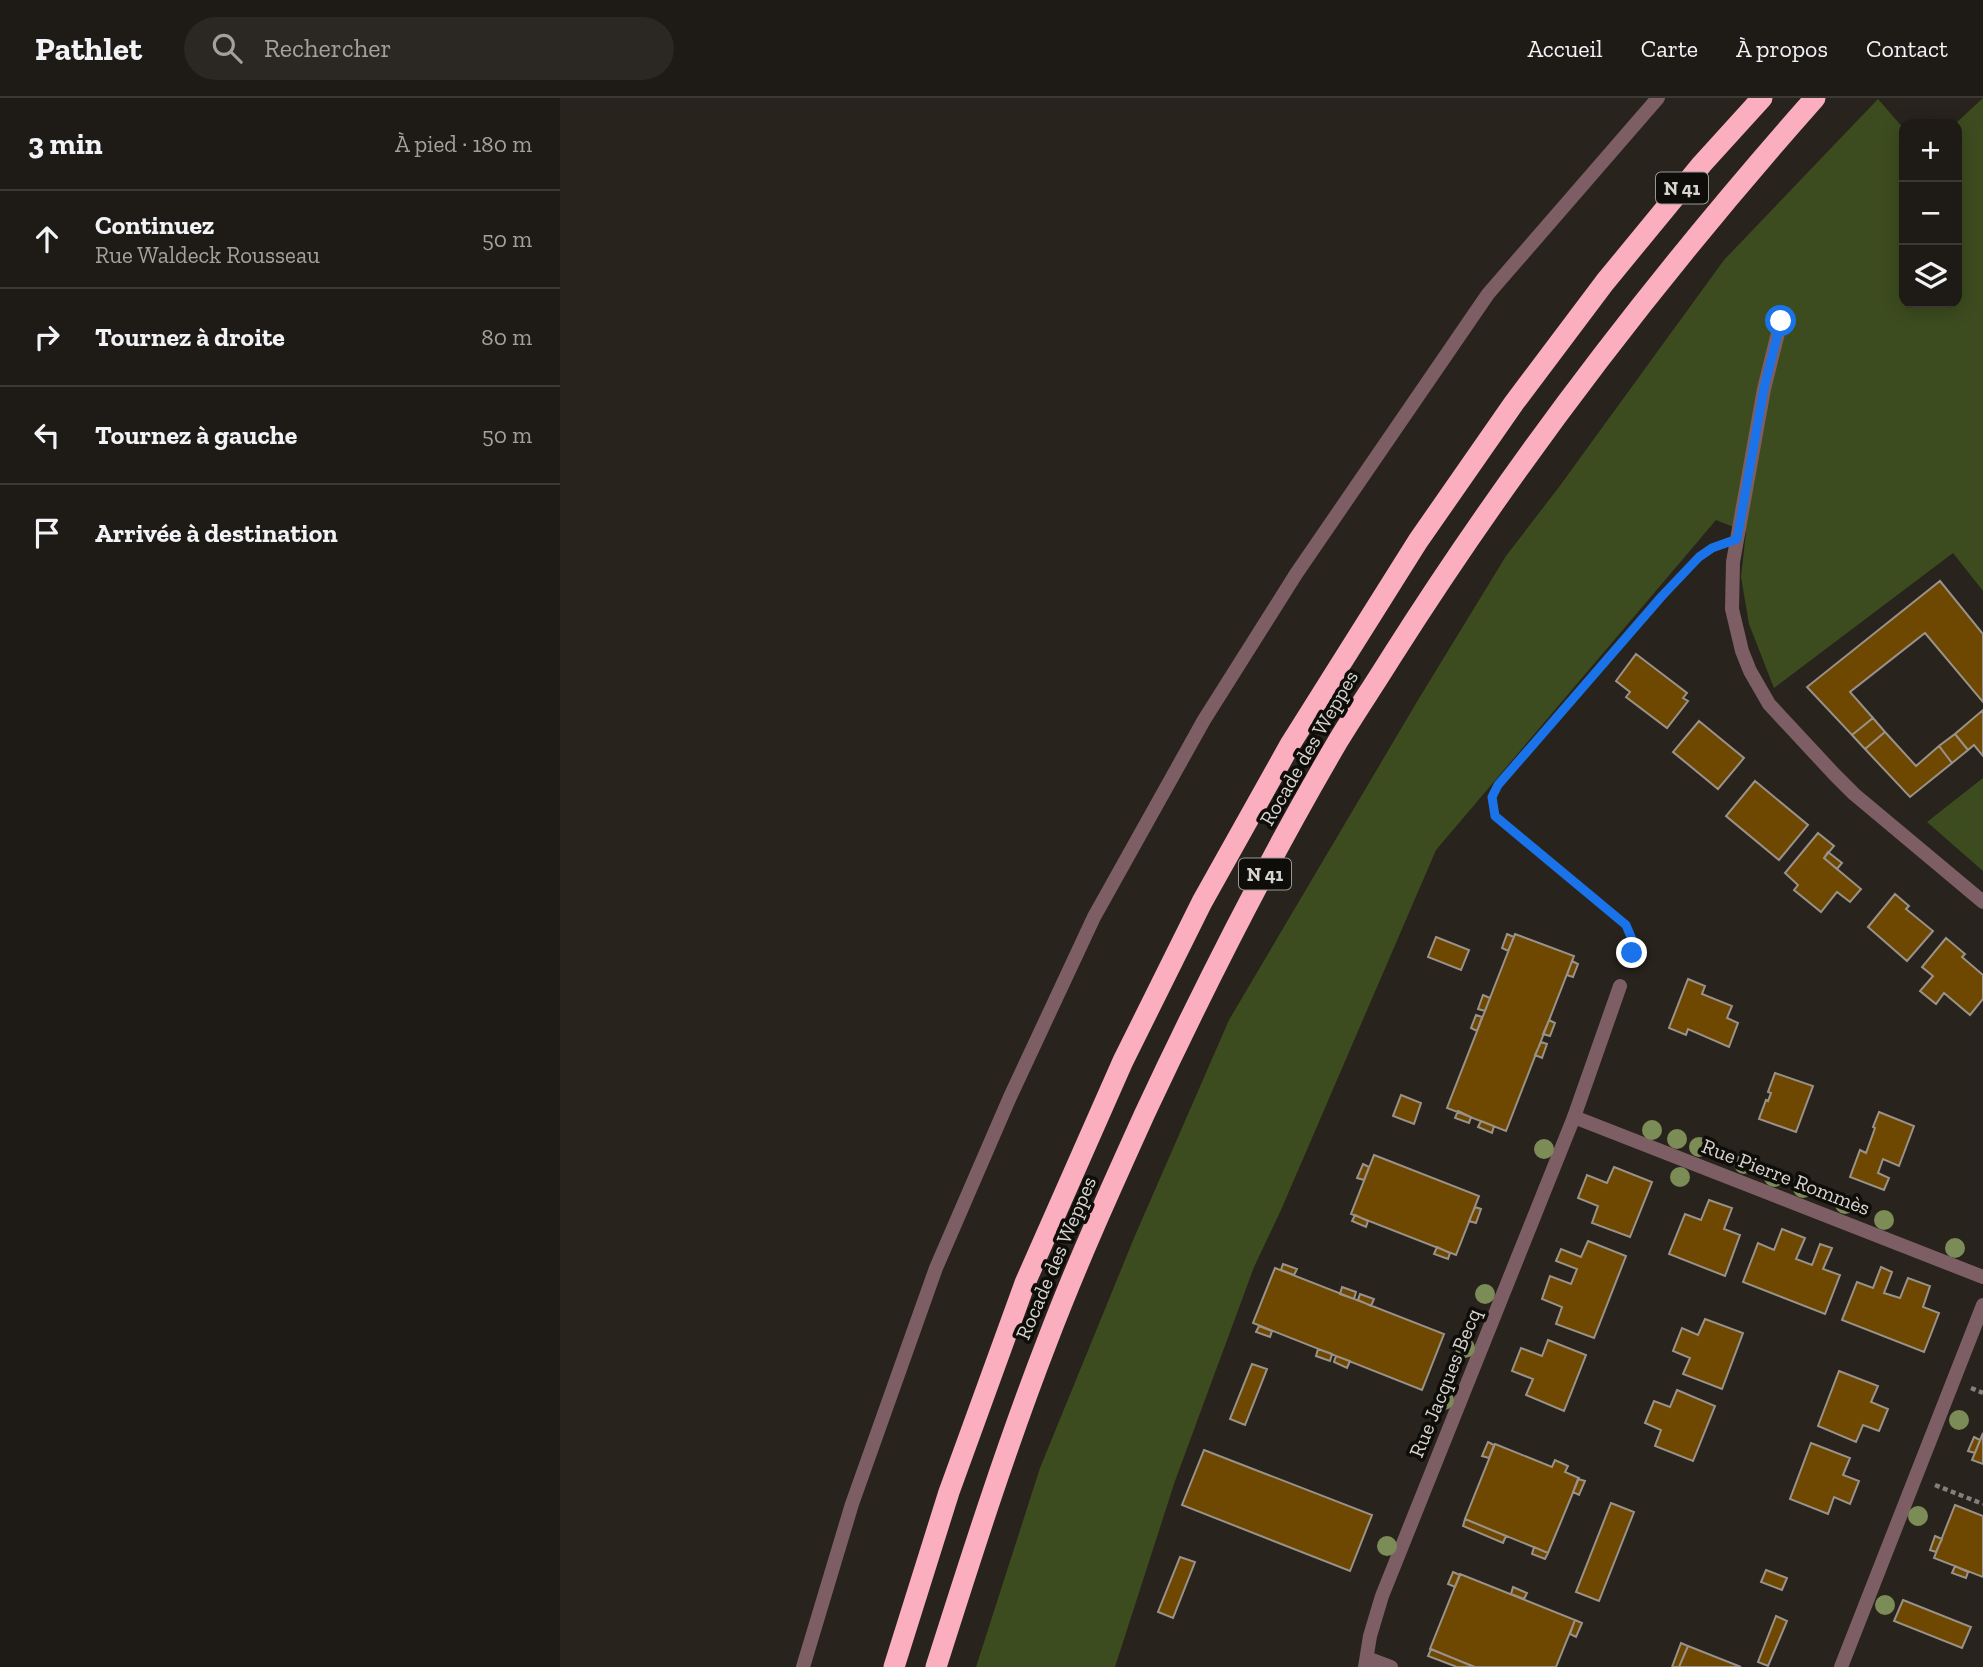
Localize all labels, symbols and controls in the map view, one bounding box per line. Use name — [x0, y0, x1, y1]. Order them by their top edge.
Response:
search box — [184, 17, 674, 80]
text: Pathlet — [35, 29, 142, 68]
icon: search — [208, 29, 246, 67]
text: Rechercher — [264, 32, 391, 64]
text: Accueil — [1527, 34, 1603, 63]
text: Carte — [1641, 34, 1698, 63]
text: À propos — [1736, 34, 1828, 63]
text: Contact — [1866, 34, 1948, 63]
map controls — [1899, 119, 1962, 308]
button: + — [1899, 119, 1962, 182]
text: 3 min — [28, 126, 103, 162]
text: À pied · 180 m — [395, 130, 532, 158]
road number: N 41 — [1656, 172, 1708, 204]
button: − — [1899, 182, 1962, 245]
text: Continuez — [95, 209, 214, 241]
icon: ahead — [28, 220, 66, 258]
text: 50 m — [482, 225, 532, 253]
text: Rue Waldeck Rousseau — [95, 241, 320, 269]
button: layers — [1899, 245, 1962, 308]
route start — [1765, 305, 1796, 336]
icon: right — [28, 318, 66, 356]
text: Tournez à droite — [95, 321, 285, 353]
text: 80 m — [481, 323, 532, 351]
icon: left — [28, 416, 66, 454]
text: Tournez à gauche — [95, 419, 297, 451]
text: 50 m — [482, 421, 532, 449]
icon: arrive — [28, 514, 66, 552]
text: Arrivée à destination — [95, 517, 338, 549]
street label: Rocade des Weppes — [1254, 666, 1363, 830]
road number: N 41 — [1239, 859, 1291, 890]
route end — [1616, 937, 1647, 968]
street label: Rue Pierre Rommès — [1698, 1133, 1874, 1220]
street label: Rocade des Weppes — [1010, 1172, 1101, 1343]
street label: Rue Jacques Becq — [1403, 1304, 1486, 1461]

